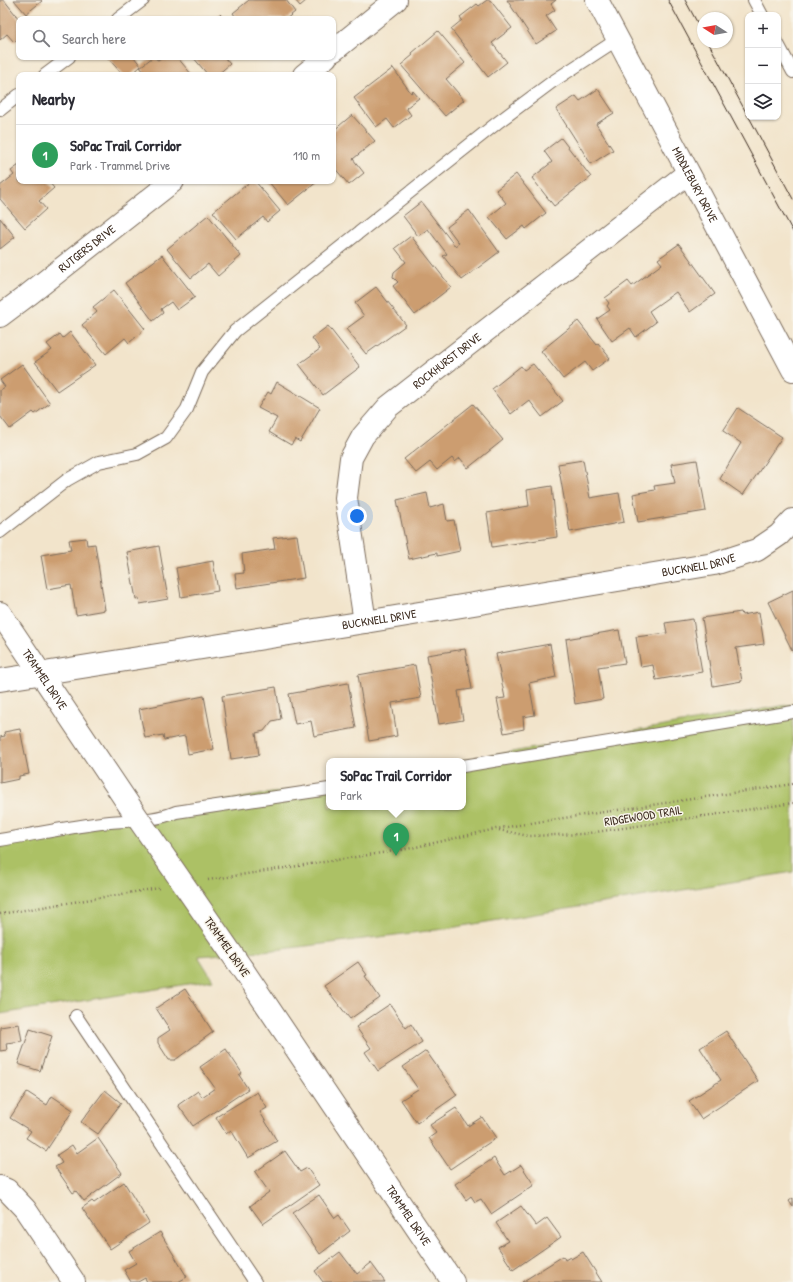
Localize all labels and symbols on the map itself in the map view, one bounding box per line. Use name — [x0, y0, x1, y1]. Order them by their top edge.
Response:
north arrow — [697, 12, 733, 48]
street label: MIDDLEBURY DRIVE — [668, 144, 723, 226]
street label: RUTGERS DRIVE — [54, 220, 119, 276]
street label: ROCKHURST DRIVE — [409, 328, 485, 393]
your location — [347, 506, 367, 526]
street label: BUCKNELL DRIVE — [660, 548, 738, 581]
street label: BUCKNELL DRIVE — [341, 604, 418, 634]
street label: TRAMMEL DRIVE — [18, 645, 72, 713]
street label: RIDGEWOOD TRAIL — [603, 801, 684, 830]
pin: 1 — [383, 823, 409, 856]
street label: TRAMMEL DRIVE — [200, 913, 255, 981]
street label: TRAMMEL DRIVE — [382, 1182, 436, 1250]

